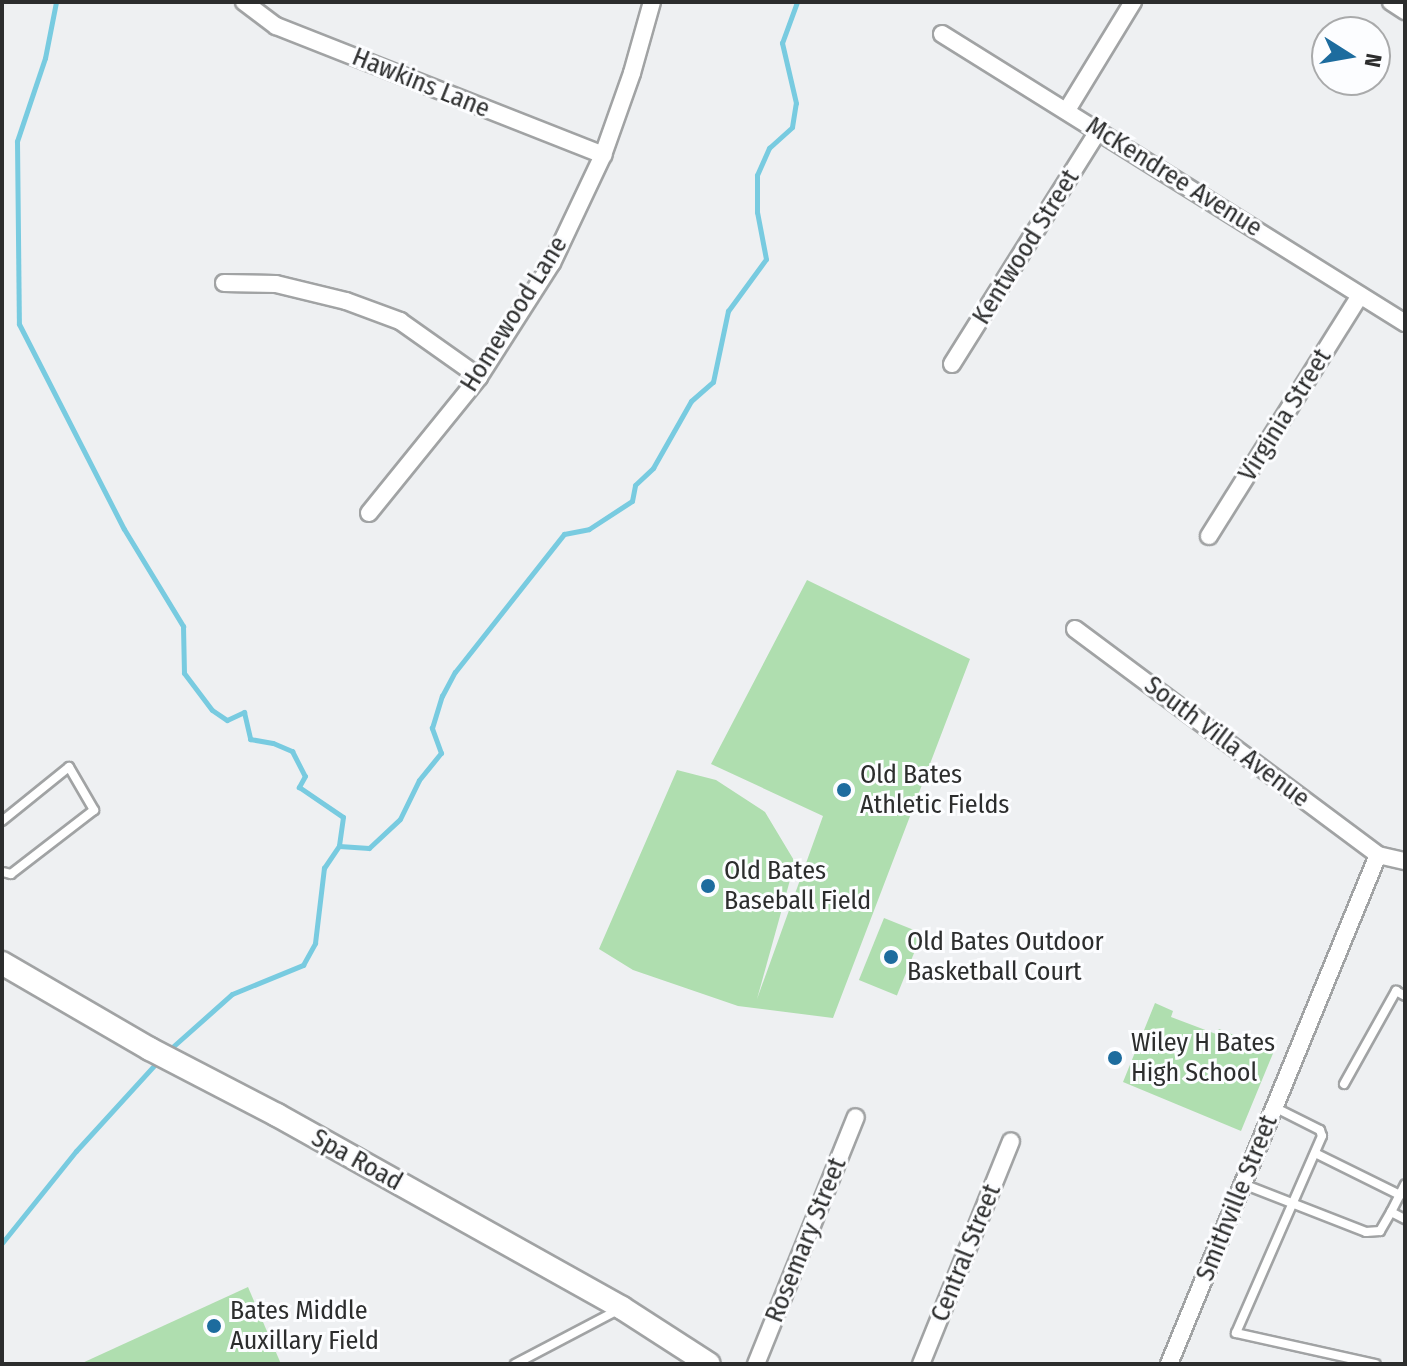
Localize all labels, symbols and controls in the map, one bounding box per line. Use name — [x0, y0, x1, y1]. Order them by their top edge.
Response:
north arrow — [1311, 16, 1391, 96]
street label: Hawkins Lane — [348, 41, 494, 125]
text: N — [1359, 51, 1388, 69]
street label: McKendree Avenue — [1080, 110, 1268, 244]
street label: Kentwood Street — [966, 164, 1086, 330]
street label: Homewood Lane — [454, 231, 574, 397]
street label: Virginia Street — [1232, 343, 1338, 487]
street label: South Villa Avenue — [1138, 670, 1316, 814]
place label: Old Bates Athletic Fields — [860, 759, 1009, 820]
marker: Old Bates Athletic Fields — [835, 781, 853, 799]
place label: Old Bates Baseball Field — [724, 855, 871, 916]
marker: Old Bates Baseball Field — [699, 877, 717, 895]
place label: Old Bates Outdoor Basketball Court — [907, 926, 1104, 988]
marker: Old Bates Outdoor Basketball Court — [882, 948, 900, 966]
place label: Wiley H Bates High School — [1131, 1027, 1275, 1088]
marker: Wiley H Bates High School — [1106, 1049, 1124, 1067]
street label: Smithville Street — [1190, 1111, 1284, 1285]
street label: Spa Road — [306, 1122, 408, 1198]
street label: Rosemary Street — [759, 1153, 853, 1327]
street label: Central Street — [924, 1180, 1008, 1326]
place label: Bates Middle Auxillary Field — [230, 1295, 379, 1356]
marker: Bates Middle Auxillary Field — [205, 1317, 223, 1335]

